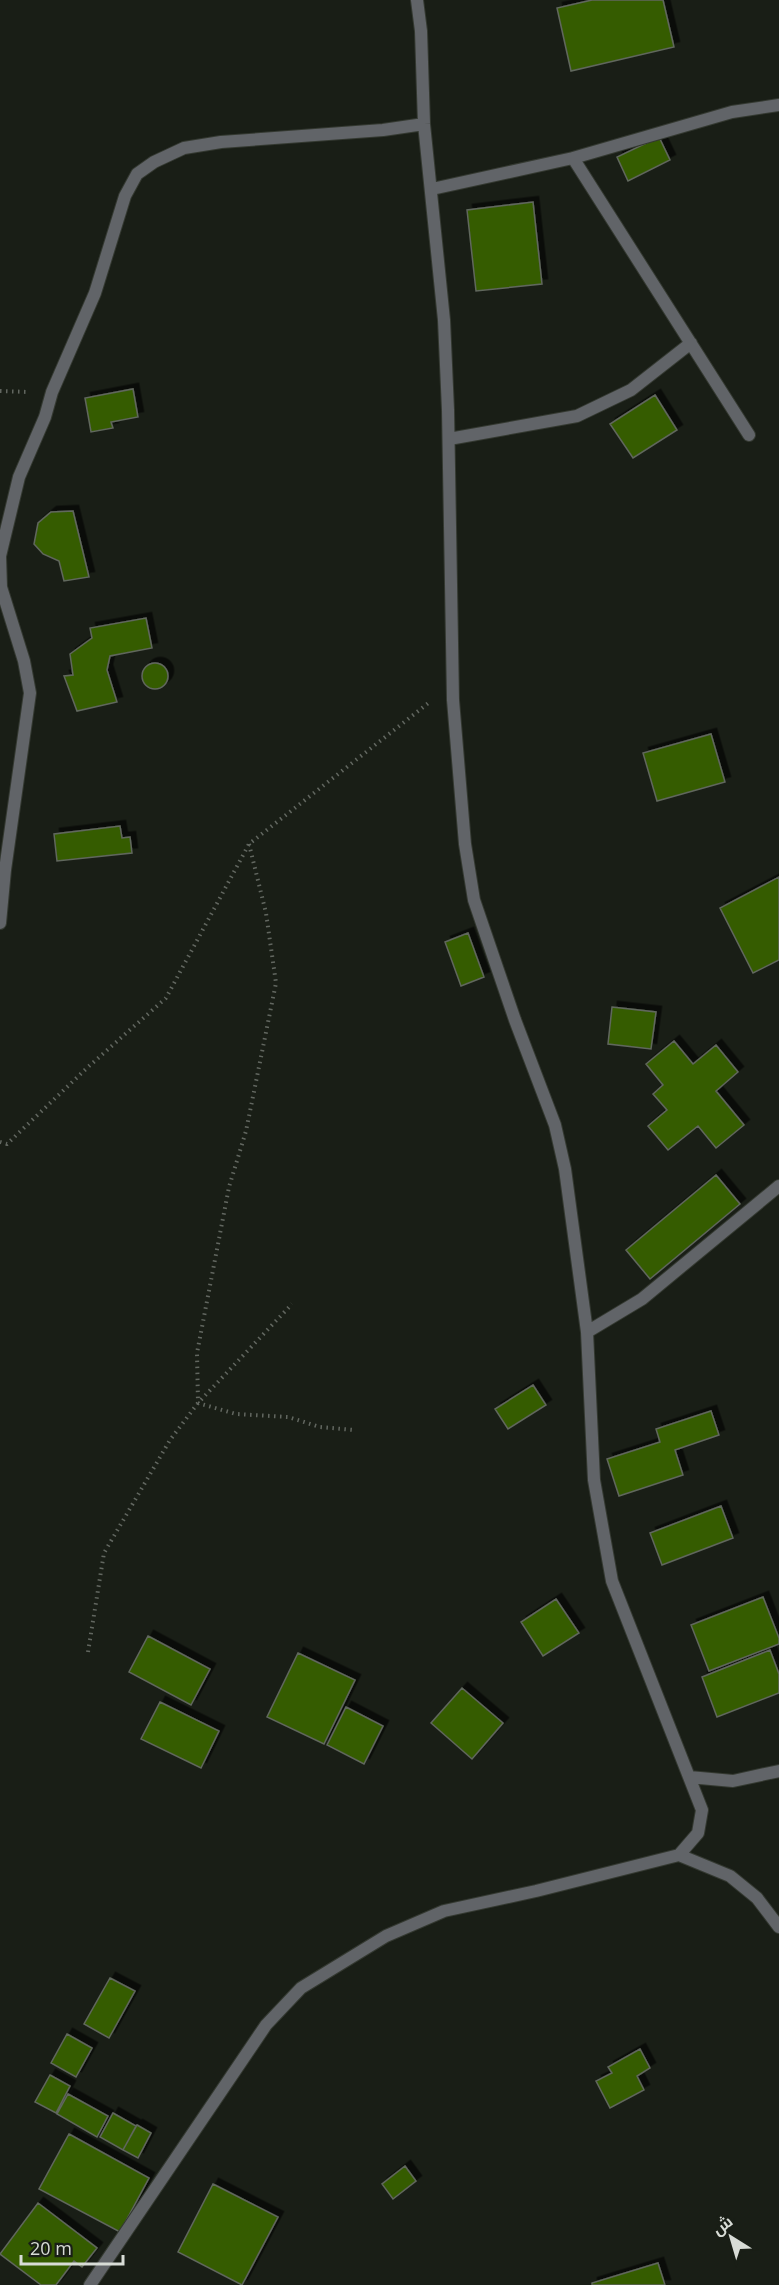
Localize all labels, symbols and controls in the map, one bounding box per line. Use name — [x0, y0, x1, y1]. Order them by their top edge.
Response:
north arrow — [701, 2207, 761, 2267]
text: ش — [707, 2210, 737, 2240]
scale bar — [21, 2228, 123, 2266]
text: 20 m — [30, 2236, 72, 2260]

